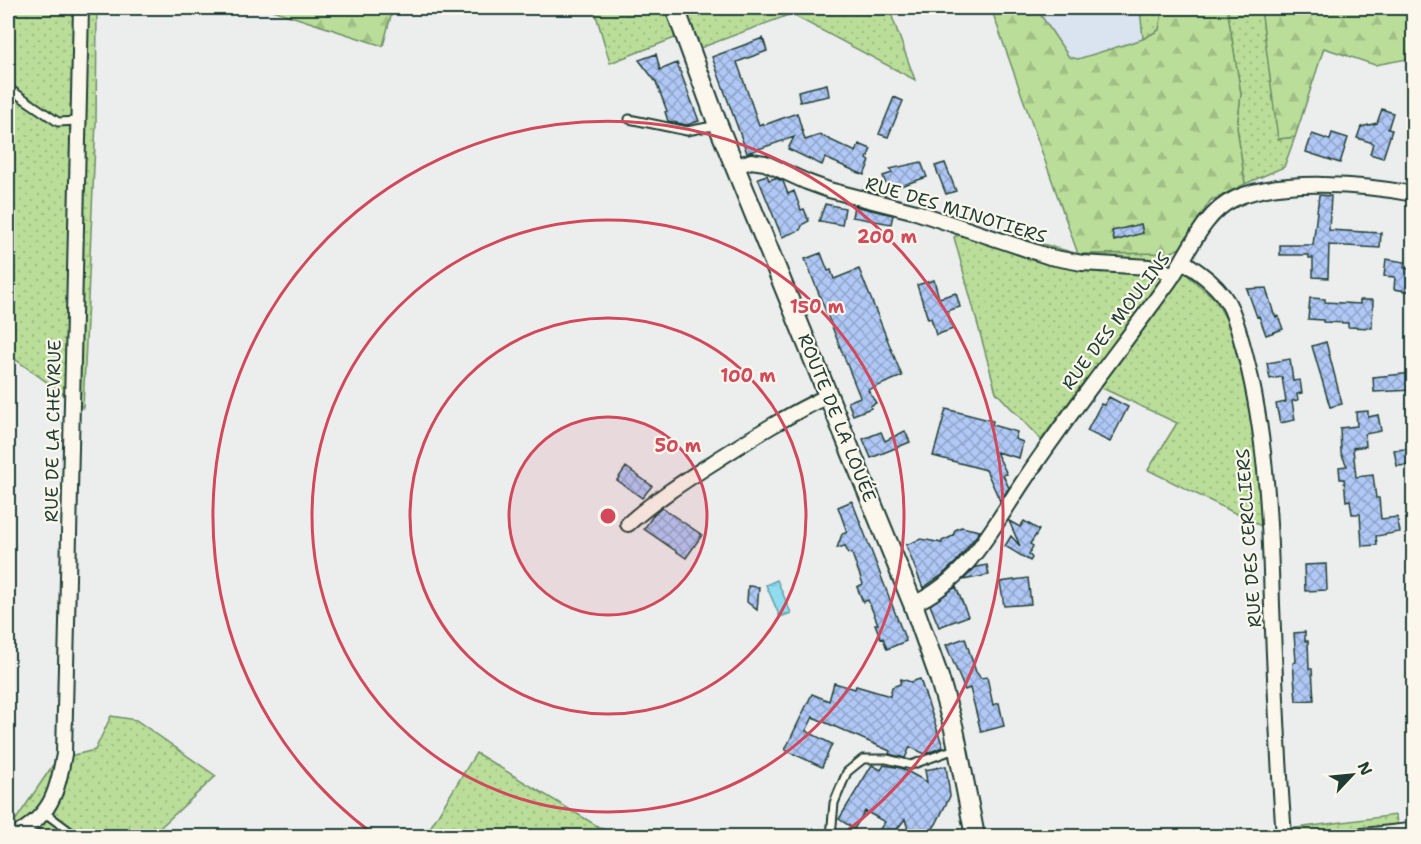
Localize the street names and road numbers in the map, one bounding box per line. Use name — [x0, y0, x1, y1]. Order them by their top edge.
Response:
street label: RUE DES MINOTIERS — [863, 171, 1049, 249]
street label: RUE DES MOULINS — [1056, 247, 1176, 395]
street label: ROUTE DE LA LOUÉE — [792, 330, 882, 506]
street label: RUE DE LA CHEVRUE — [39, 339, 67, 523]
street label: RUE DES CERCLIERS — [1231, 448, 1267, 628]

